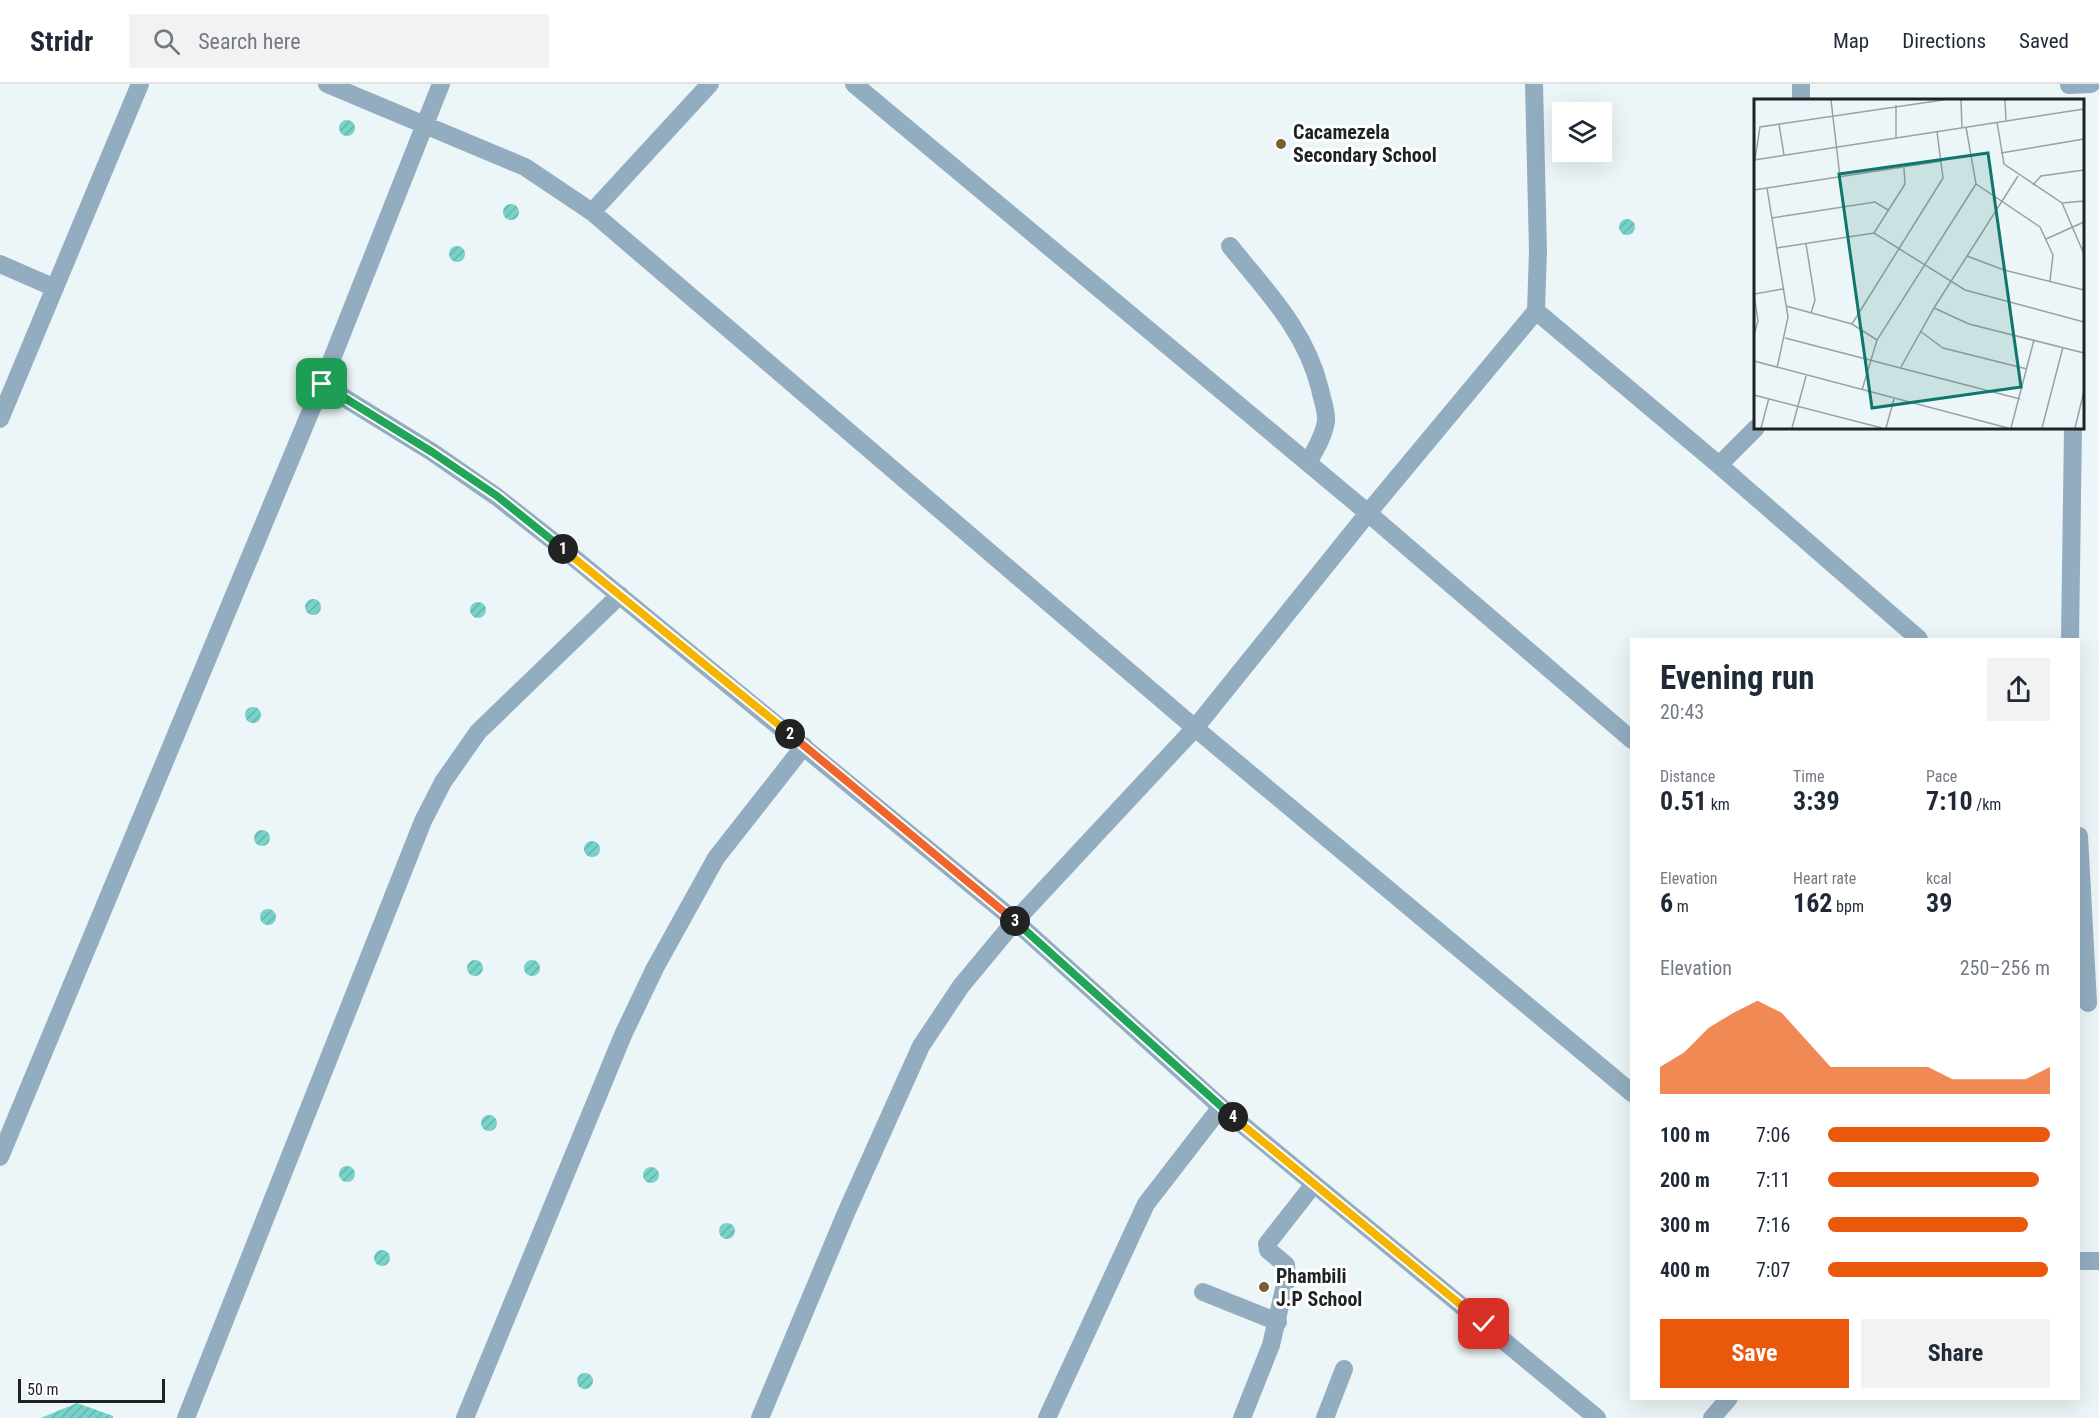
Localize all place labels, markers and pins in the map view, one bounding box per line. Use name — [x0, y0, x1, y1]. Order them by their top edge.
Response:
place label: Cacamezela Secondary School — [1293, 120, 1437, 167]
marker: Cacamezela Secondary School — [1274, 137, 1288, 151]
pin — [296, 358, 347, 409]
pin: 1 — [548, 534, 578, 564]
pin: 2 — [775, 719, 805, 749]
pin: 3 — [1000, 906, 1030, 936]
pin: 4 — [1218, 1102, 1248, 1132]
place label: Phambili J.P School — [1276, 1264, 1362, 1311]
marker: Phambili J.P School — [1257, 1280, 1271, 1294]
pin — [1458, 1298, 1509, 1349]

